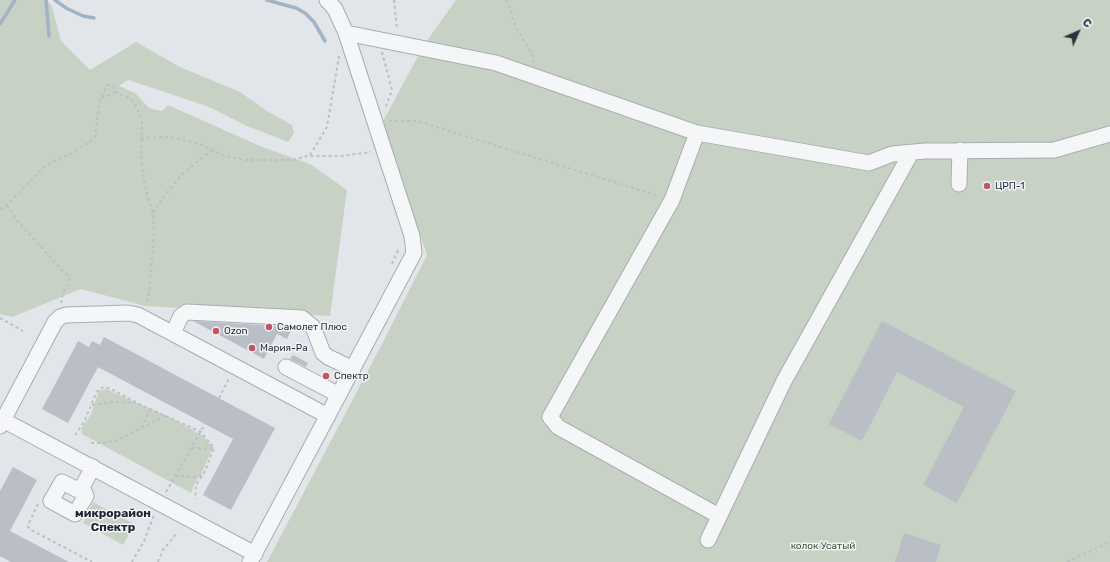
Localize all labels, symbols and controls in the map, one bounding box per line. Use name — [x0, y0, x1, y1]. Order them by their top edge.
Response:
north arrow — [1058, 12, 1098, 52]
text: С — [1080, 16, 1094, 30]
place label: ЦРП-1 — [995, 180, 1025, 192]
marker: ЦРП-1 — [982, 181, 992, 191]
place label: Самолет Плюс — [277, 321, 347, 333]
marker: Самолет Плюс — [264, 322, 274, 332]
place label: Ozon — [224, 325, 248, 337]
marker: Ozon — [211, 326, 221, 336]
place label: Мария-Ра — [260, 342, 308, 354]
marker: Мария-Ра — [247, 343, 257, 353]
place label: Спектр — [334, 370, 369, 382]
marker: Спектр — [321, 371, 331, 381]
district label: микрорайон Спектр — [75, 507, 151, 535]
park label: колок Усатый — [791, 540, 855, 552]

